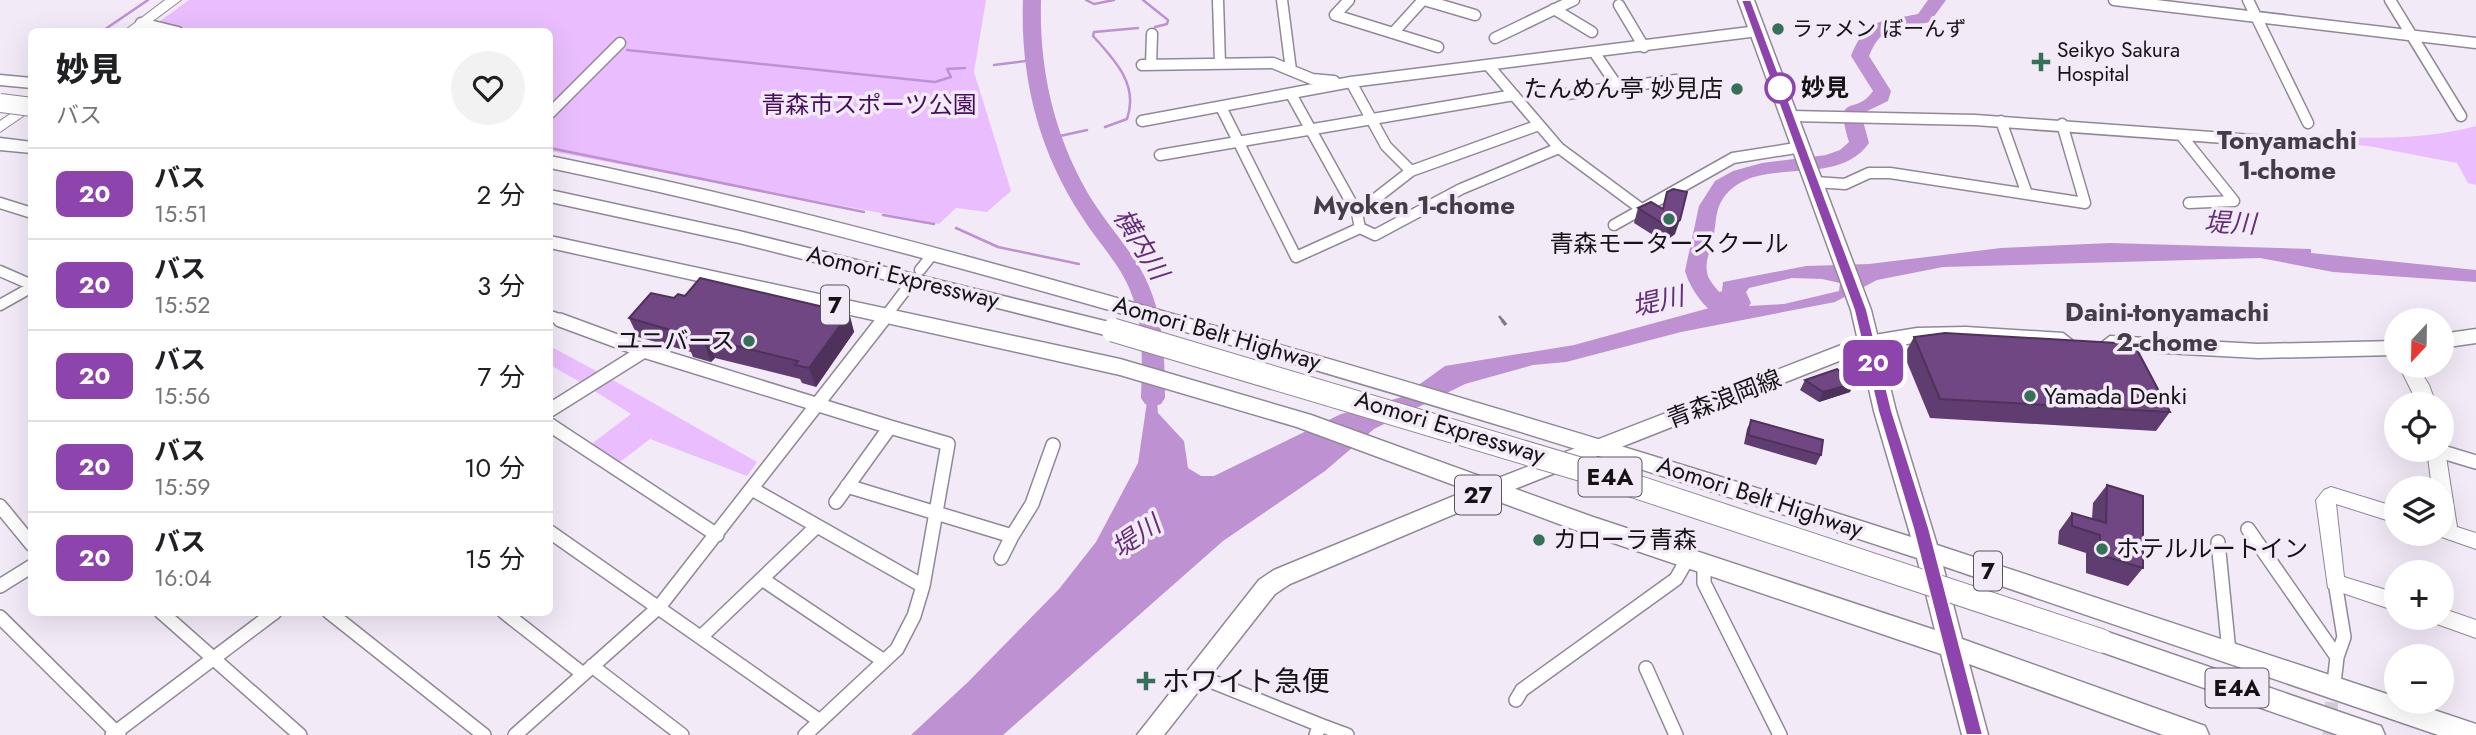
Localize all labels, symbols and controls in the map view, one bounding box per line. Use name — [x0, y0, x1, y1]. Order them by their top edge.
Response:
place label: ラァメン ぼーんず — [1792, 14, 1966, 44]
marker: ラァメン ぼーんず — [1770, 21, 1786, 37]
place label: Seikyo Sakura Hospital — [2057, 35, 2180, 89]
text: 妙見 — [56, 46, 122, 93]
button: heart — [451, 51, 525, 125]
marker: Seikyo Sakura Hospital — [2031, 52, 2051, 72]
place label: 妙見 — [1801, 70, 1849, 105]
place label: たんめん亭 妙見店 — [1524, 71, 1723, 106]
marker: 妙見 — [1765, 73, 1795, 103]
marker: たんめん亭 妙見店 — [1729, 81, 1745, 97]
park label: 青森市スポーツ公園 — [761, 87, 977, 122]
text: バス — [56, 98, 102, 132]
district label: Tonyamachi 1-chome — [2217, 121, 2357, 189]
text: バス — [154, 159, 206, 197]
text: 20 — [79, 176, 110, 211]
text: 2 分 — [476, 176, 525, 214]
district label: Myoken 1-chome — [1313, 186, 1515, 224]
text: 15:51 — [154, 197, 208, 231]
water label: 横内川 — [1104, 201, 1179, 290]
water label: 堤川 — [2203, 203, 2260, 243]
marker: 青森モータースクール — [1661, 211, 1677, 227]
place label: 青森モータースクール — [1550, 226, 1788, 261]
street label: Aomori Expressway — [803, 236, 1003, 317]
text: バス — [154, 250, 206, 288]
text: 20 — [79, 267, 110, 302]
text: 3 分 — [477, 267, 525, 305]
water label: 堤川 — [1628, 276, 1691, 325]
road number: 7 — [821, 286, 849, 324]
street label: Aomori Belt Highway — [1109, 286, 1325, 379]
text: 15:52 — [154, 288, 210, 322]
district label: Daini-tonyamachi 2-chome — [2065, 293, 2269, 361]
north arrow — [2384, 308, 2454, 378]
map controls — [2384, 308, 2454, 714]
place label: ユニバース — [616, 323, 735, 358]
marker: ユニバース — [741, 333, 757, 349]
line badge: 20 — [1842, 340, 1904, 386]
text: バス — [154, 341, 206, 379]
text: 20 — [1857, 345, 1889, 380]
text: 20 — [79, 358, 110, 393]
text: 7 分 — [478, 358, 525, 396]
street label: 青森浪岡線 — [1662, 361, 1786, 436]
place label: Yamada Denki — [2044, 378, 2187, 413]
text: 15:56 — [154, 379, 210, 413]
street label: Aomori Expressway — [1351, 381, 1550, 472]
marker: Yamada Denki — [2022, 388, 2038, 404]
button: locate — [2384, 392, 2454, 462]
text: バス — [154, 432, 206, 470]
street label: Aomori Belt Highway — [1653, 447, 1868, 546]
text: 20 — [79, 449, 110, 484]
text: 10 分 — [464, 449, 525, 487]
road number: E4A — [1578, 457, 1642, 496]
text: 15:59 — [154, 470, 210, 504]
road number: 27 — [1455, 475, 1501, 514]
button: layers — [2384, 476, 2454, 546]
water label: 堤川 — [1104, 504, 1171, 566]
place label: カローラ青森 — [1553, 522, 1697, 557]
text: バス — [154, 523, 206, 561]
place label: ホテルルートイン — [2116, 531, 2308, 566]
marker: カローラ青森 — [1531, 532, 1547, 548]
text: 20 — [79, 540, 110, 575]
text: 15 分 — [465, 540, 525, 578]
marker: ホテルルートイン — [2094, 541, 2110, 557]
road number: 7 — [1974, 552, 2002, 590]
button: + — [2384, 560, 2454, 630]
text: 16:04 — [154, 561, 212, 595]
button: − — [2384, 644, 2454, 714]
place label: ホワイト急便 — [1162, 661, 1330, 702]
road number: E4A — [2206, 668, 2268, 708]
marker: ホワイト急便 — [1136, 671, 1156, 691]

